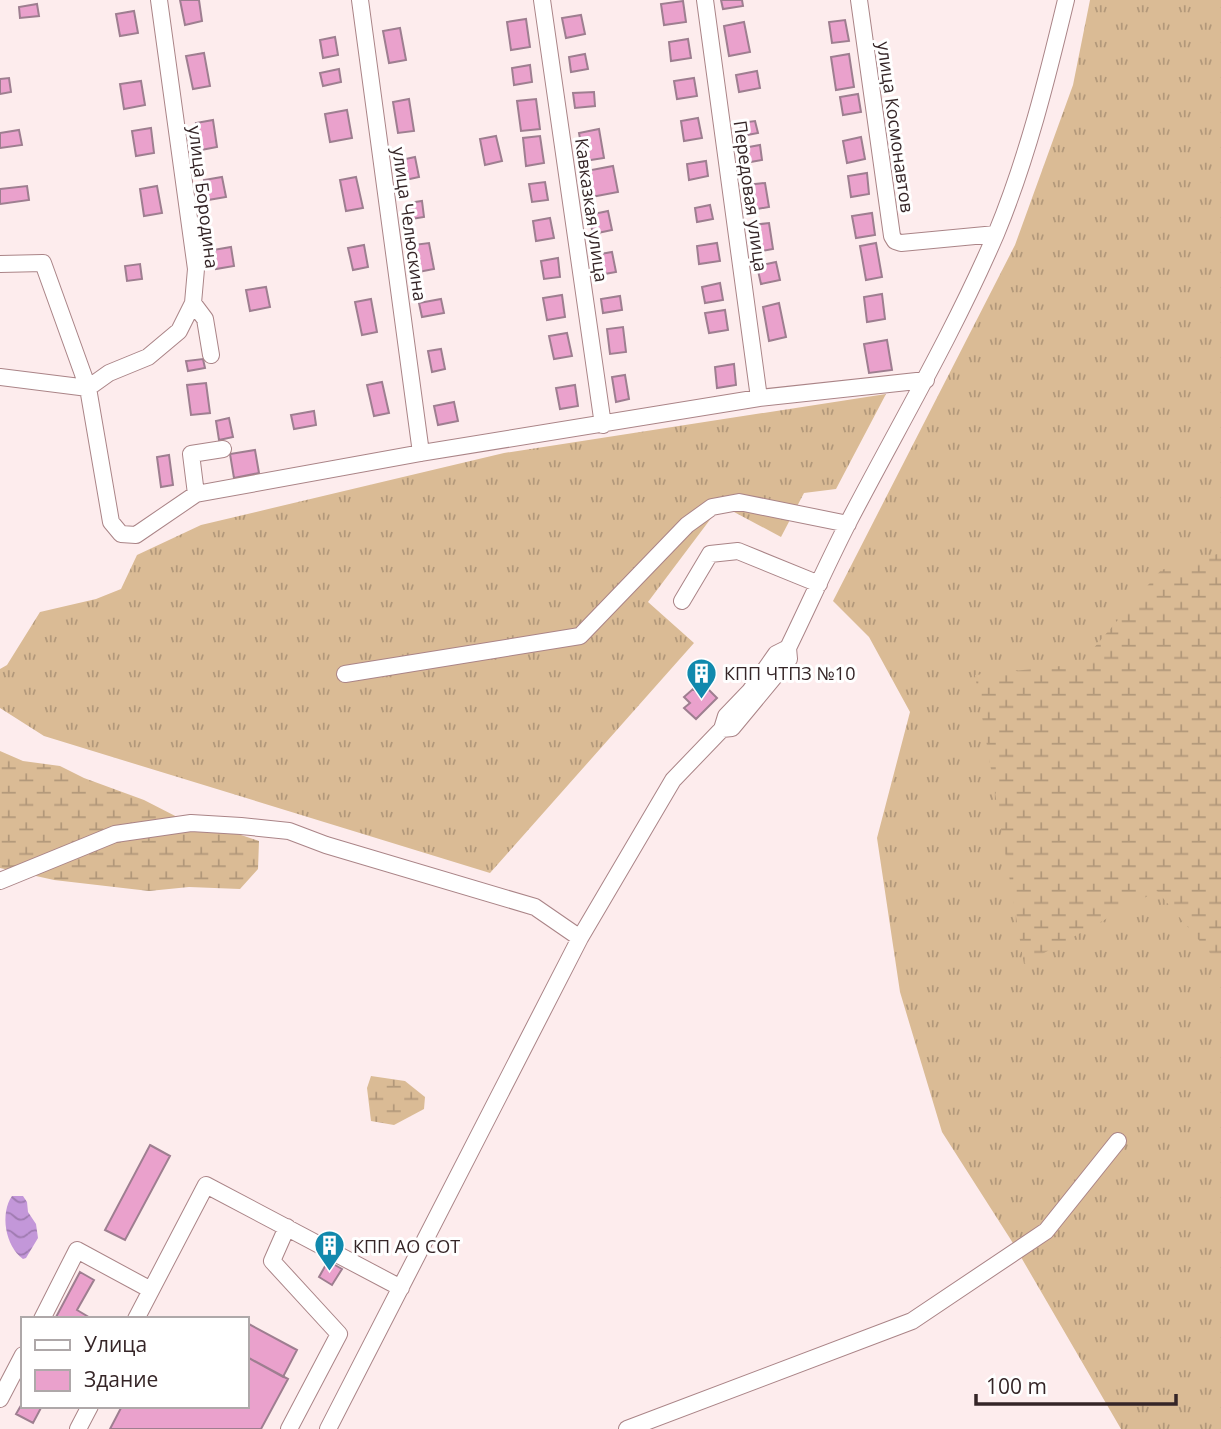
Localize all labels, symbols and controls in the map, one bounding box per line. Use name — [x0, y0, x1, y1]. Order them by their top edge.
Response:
street label: улица Космонавтов — [872, 40, 920, 214]
street label: Передовая улица — [729, 119, 773, 273]
street label: улица Бородина — [183, 124, 225, 270]
street label: Кавказкая улица — [570, 136, 614, 284]
street label: улица Челюскина — [387, 145, 433, 303]
building icon: КПП ЧТПЗ №10 — [684, 656, 718, 700]
place label: КПП ЧТПЗ №10 — [724, 661, 855, 685]
building icon: КПП АО СОТ — [313, 1229, 347, 1273]
place label: КПП АО СОТ — [353, 1234, 460, 1258]
legend — [21, 1317, 248, 1408]
text: Улица — [84, 1330, 147, 1358]
scale bar — [976, 1362, 1176, 1406]
text: Здание — [84, 1365, 158, 1393]
text: 100 m — [986, 1372, 1047, 1400]

